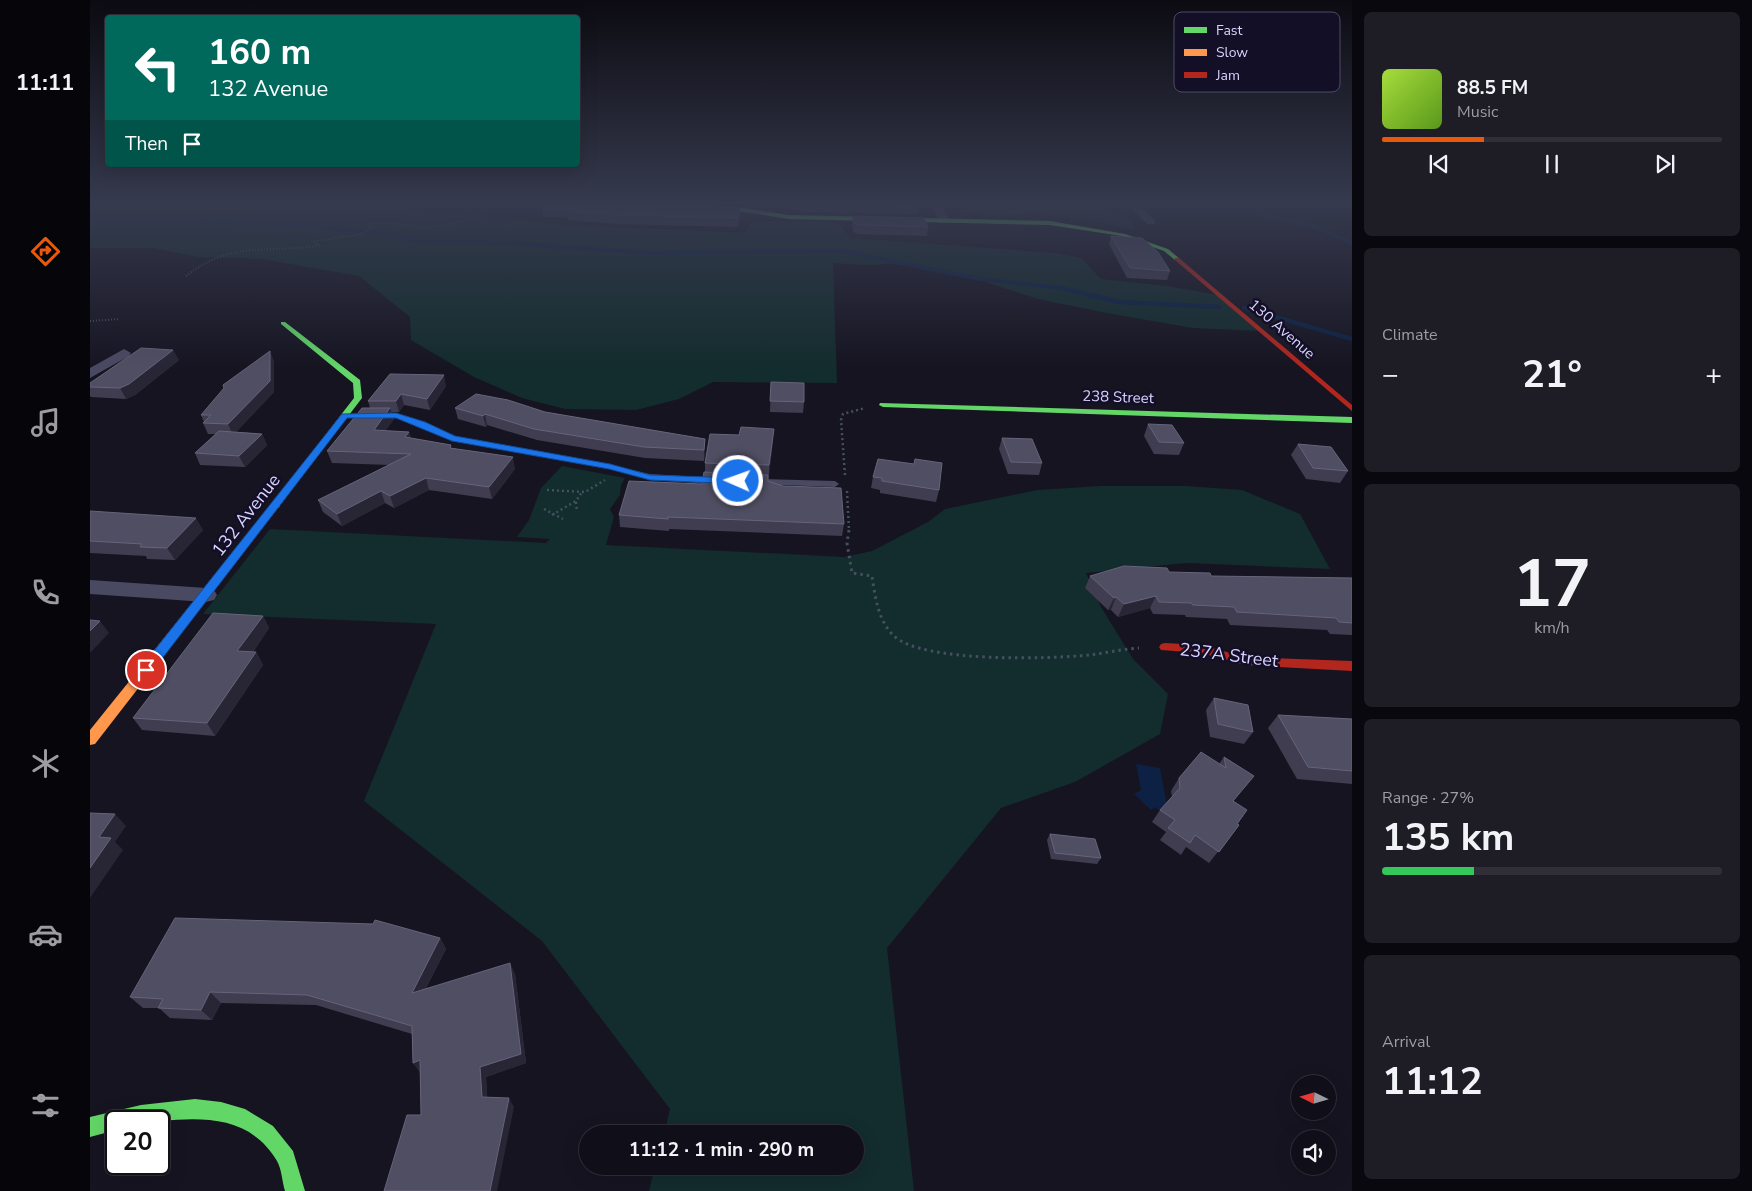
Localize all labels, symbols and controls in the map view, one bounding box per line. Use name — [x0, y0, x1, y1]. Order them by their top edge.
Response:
legend — [1174, 12, 1340, 92]
text: Fast — [1216, 21, 1242, 40]
text: 160 m — [208, 29, 311, 76]
icon: left — [125, 35, 190, 100]
text: Slow — [1216, 43, 1248, 62]
text: Jam — [1215, 66, 1240, 85]
text: 11:11 — [16, 68, 74, 98]
text: 132 Avenue — [208, 74, 328, 104]
text: 88.5 FM — [1457, 75, 1528, 101]
text: Music — [1457, 101, 1498, 123]
icon: arrive — [178, 130, 206, 158]
text: Then — [125, 131, 168, 157]
icon: previous — [1425, 150, 1453, 178]
icon: pause — [1538, 150, 1566, 178]
icon: next — [1651, 150, 1679, 178]
icon: directions — [28, 234, 63, 269]
street label: 130 Avenue — [1245, 295, 1319, 363]
text: Climate — [1382, 324, 1437, 346]
text: 21° — [1522, 349, 1582, 400]
text: − — [1382, 356, 1399, 394]
text: + — [1705, 356, 1722, 394]
street label: 238 Street — [1082, 386, 1155, 408]
icon: music — [28, 405, 63, 440]
position arrow — [711, 454, 763, 506]
street label: 132 Avenue — [206, 469, 286, 561]
text: 17 — [1513, 540, 1591, 629]
icon: phone — [28, 575, 63, 610]
text: km/h — [1534, 617, 1570, 639]
street label: 237A Street — [1178, 637, 1280, 673]
pin — [125, 649, 167, 691]
icon: arrive — [132, 656, 160, 684]
icon: climate — [28, 746, 63, 781]
text: Range · 27% — [1382, 787, 1474, 809]
text: 135 km — [1382, 812, 1514, 863]
icon: car — [28, 917, 63, 952]
text: Arrival — [1382, 1031, 1430, 1053]
text: 11:12 — [1382, 1056, 1483, 1107]
north arrow — [1291, 1075, 1336, 1120]
map controls — [1291, 1075, 1336, 1175]
icon: filters — [28, 1088, 63, 1123]
speed limit sign: 20 — [105, 1110, 170, 1175]
button: sound — [1291, 1130, 1336, 1175]
text: 11:12 · 1 min · 290 m — [629, 1137, 814, 1163]

